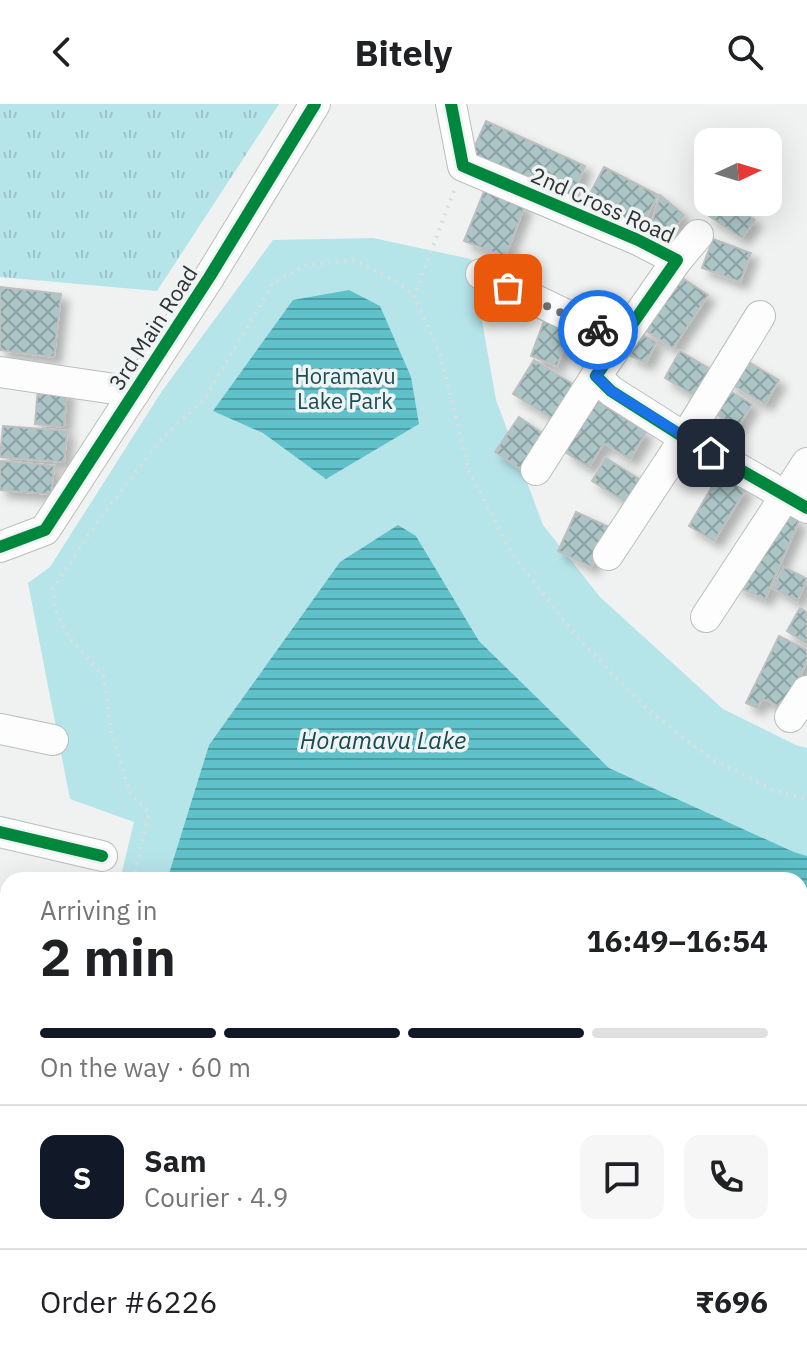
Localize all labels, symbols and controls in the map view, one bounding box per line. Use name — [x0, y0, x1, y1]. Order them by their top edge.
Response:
text: Bitely — [354, 29, 453, 76]
icon: back — [40, 30, 84, 74]
icon: search — [723, 30, 767, 74]
north arrow — [694, 128, 782, 216]
map controls — [694, 128, 782, 216]
street label: 2nd Cross Road — [527, 160, 680, 249]
pin — [474, 254, 542, 322]
street label: 3rd Main Road — [102, 260, 204, 395]
icon: bag — [486, 266, 530, 310]
courier — [558, 290, 638, 370]
icon: bike — [576, 308, 620, 352]
park label: Horamavu Lake Park — [294, 361, 396, 415]
pin — [677, 419, 745, 487]
icon: home — [689, 431, 733, 475]
water label: Horamavu Lake — [300, 724, 466, 756]
text: Arriving in — [40, 893, 157, 927]
text: 16:49–16:54 — [587, 921, 768, 960]
text: 2 min — [40, 923, 176, 990]
text: On the way · 60 m — [40, 1050, 251, 1084]
button: chat — [580, 1135, 664, 1219]
button: phone — [684, 1135, 768, 1219]
text: Sam — [144, 1141, 207, 1180]
text: S — [73, 1158, 91, 1197]
text: Courier · 4.9 — [144, 1180, 288, 1214]
text: Order #6226 — [40, 1282, 217, 1321]
text: ₹696 — [695, 1282, 768, 1321]

